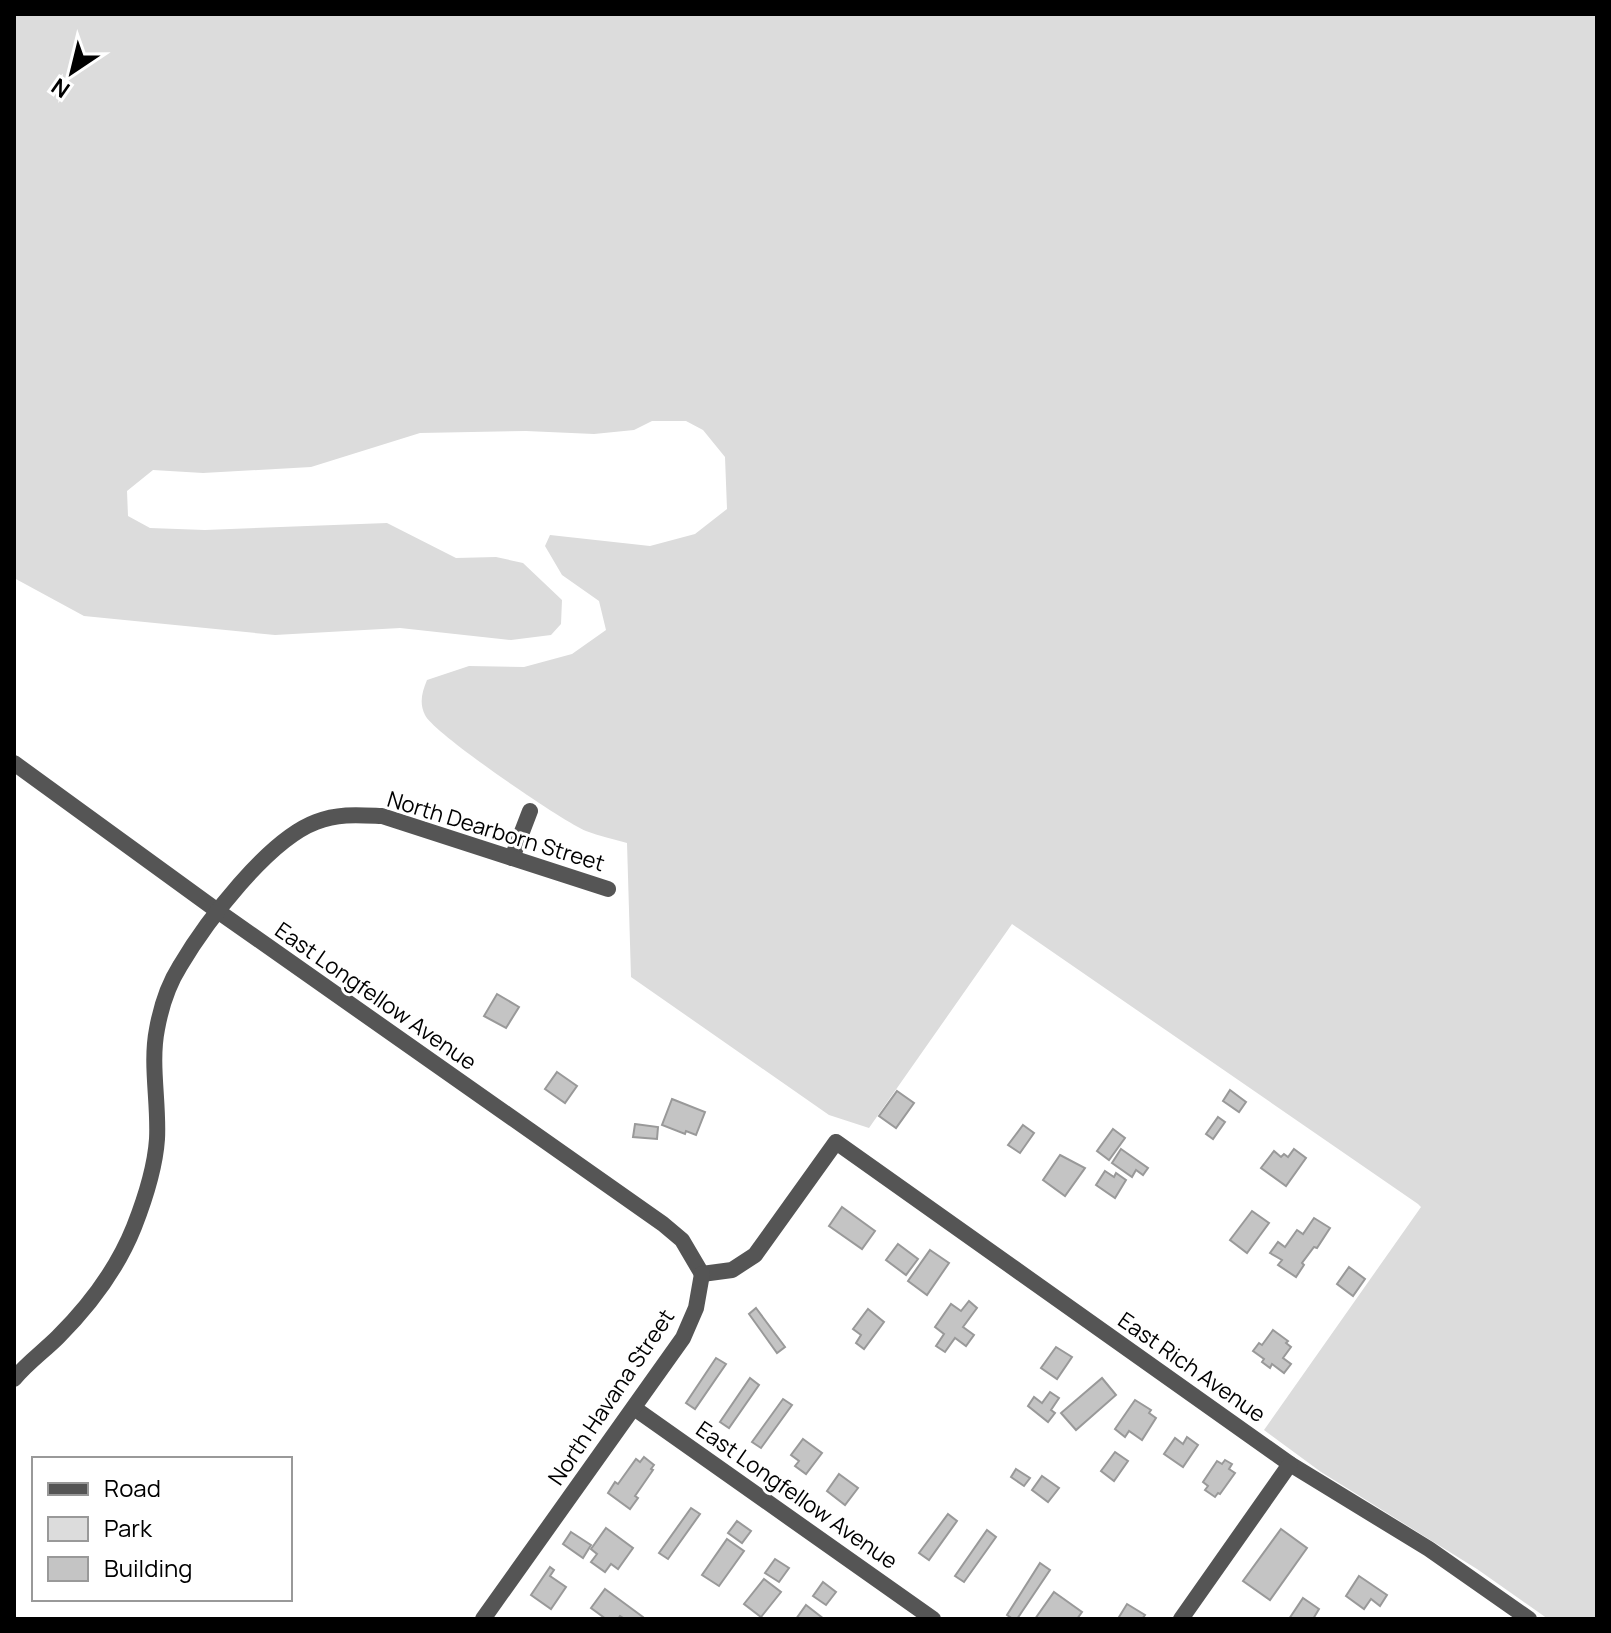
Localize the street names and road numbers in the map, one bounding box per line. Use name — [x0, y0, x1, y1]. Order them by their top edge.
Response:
street label: North Dearborn Street — [384, 784, 609, 878]
street label: East Longfellow Avenue — [269, 915, 483, 1077]
street label: North Havana Street — [541, 1303, 681, 1491]
street label: East Rich Avenue — [1112, 1305, 1272, 1429]
street label: East Longfellow Avenue — [690, 1414, 904, 1576]

